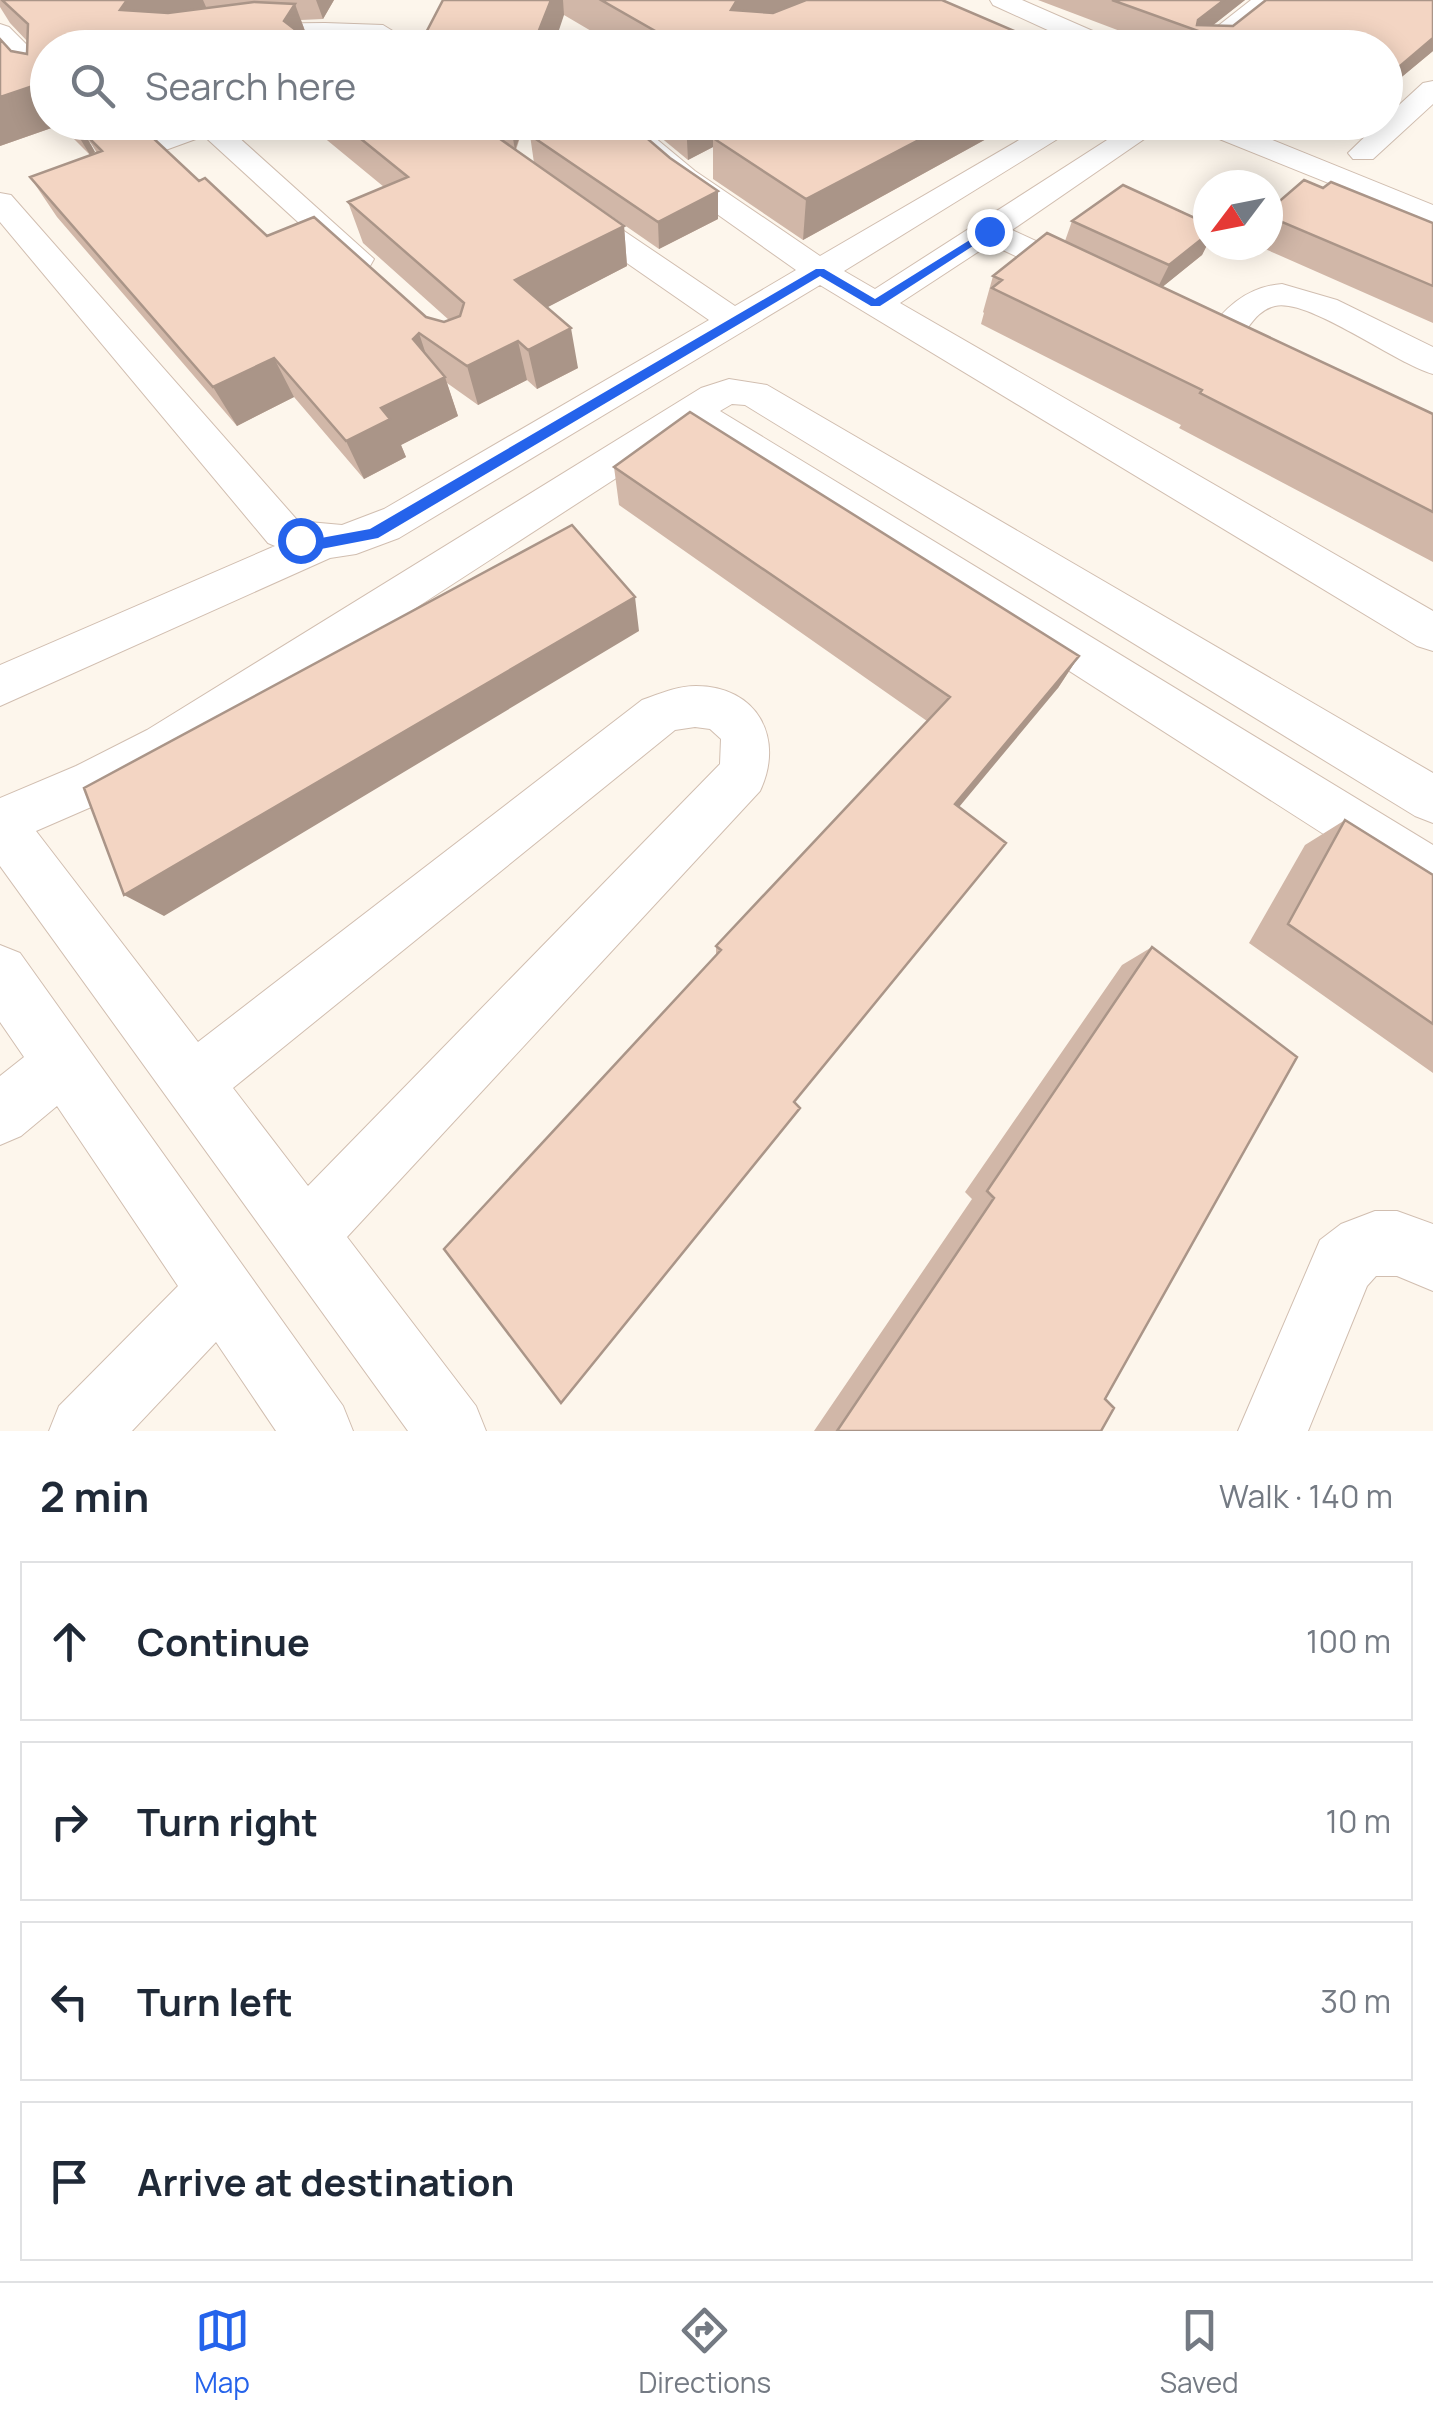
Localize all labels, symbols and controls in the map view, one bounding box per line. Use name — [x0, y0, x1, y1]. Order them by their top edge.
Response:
search box — [30, 30, 1403, 140]
icon: search — [65, 58, 120, 113]
text: Search here — [145, 59, 356, 111]
north arrow — [1193, 170, 1283, 260]
route end — [967, 209, 1013, 255]
route start — [278, 518, 324, 564]
text: 2 min — [40, 1467, 149, 1525]
text: Walk · 140 m — [1219, 1474, 1393, 1518]
icon: ahead — [42, 1614, 97, 1669]
text: Continue — [137, 1615, 310, 1667]
text: 100 m — [1306, 1619, 1391, 1663]
icon: right — [42, 1794, 97, 1849]
text: Turn right — [137, 1795, 318, 1847]
text: 10 m — [1325, 1799, 1391, 1843]
icon: left — [42, 1974, 97, 2029]
text: Turn left — [137, 1975, 293, 2027]
text: 30 m — [1320, 1979, 1391, 2023]
icon: arrive — [42, 2154, 97, 2209]
text: Arrive at destination — [137, 2155, 514, 2207]
tab: Map — [194, 2303, 250, 2401]
tab: Directions — [639, 2303, 771, 2401]
tab: Saved — [1160, 2303, 1239, 2401]

